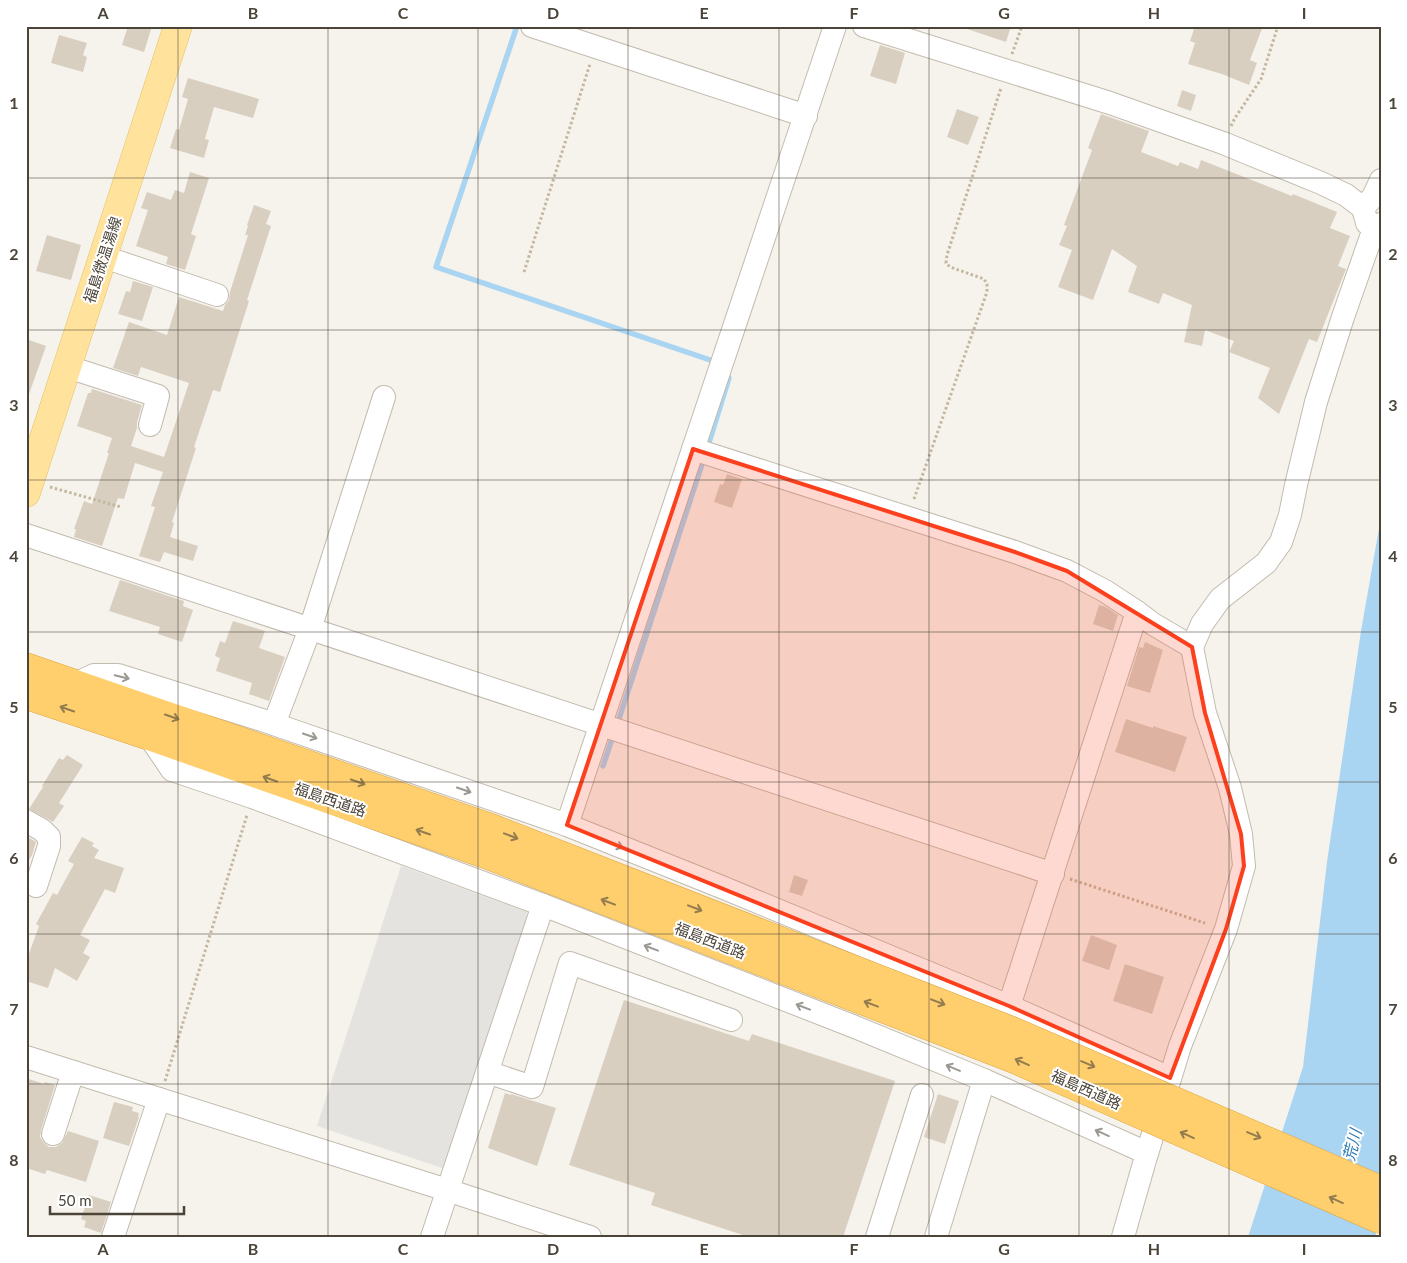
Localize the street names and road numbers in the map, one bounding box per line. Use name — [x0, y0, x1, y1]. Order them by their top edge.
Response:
street label: 福島微温湯線 — [80, 214, 125, 305]
street label: 福島西道路 — [292, 778, 369, 820]
street label: 福島西道路 — [672, 918, 749, 962]
street label: 福島西道路 — [1048, 1066, 1124, 1113]

